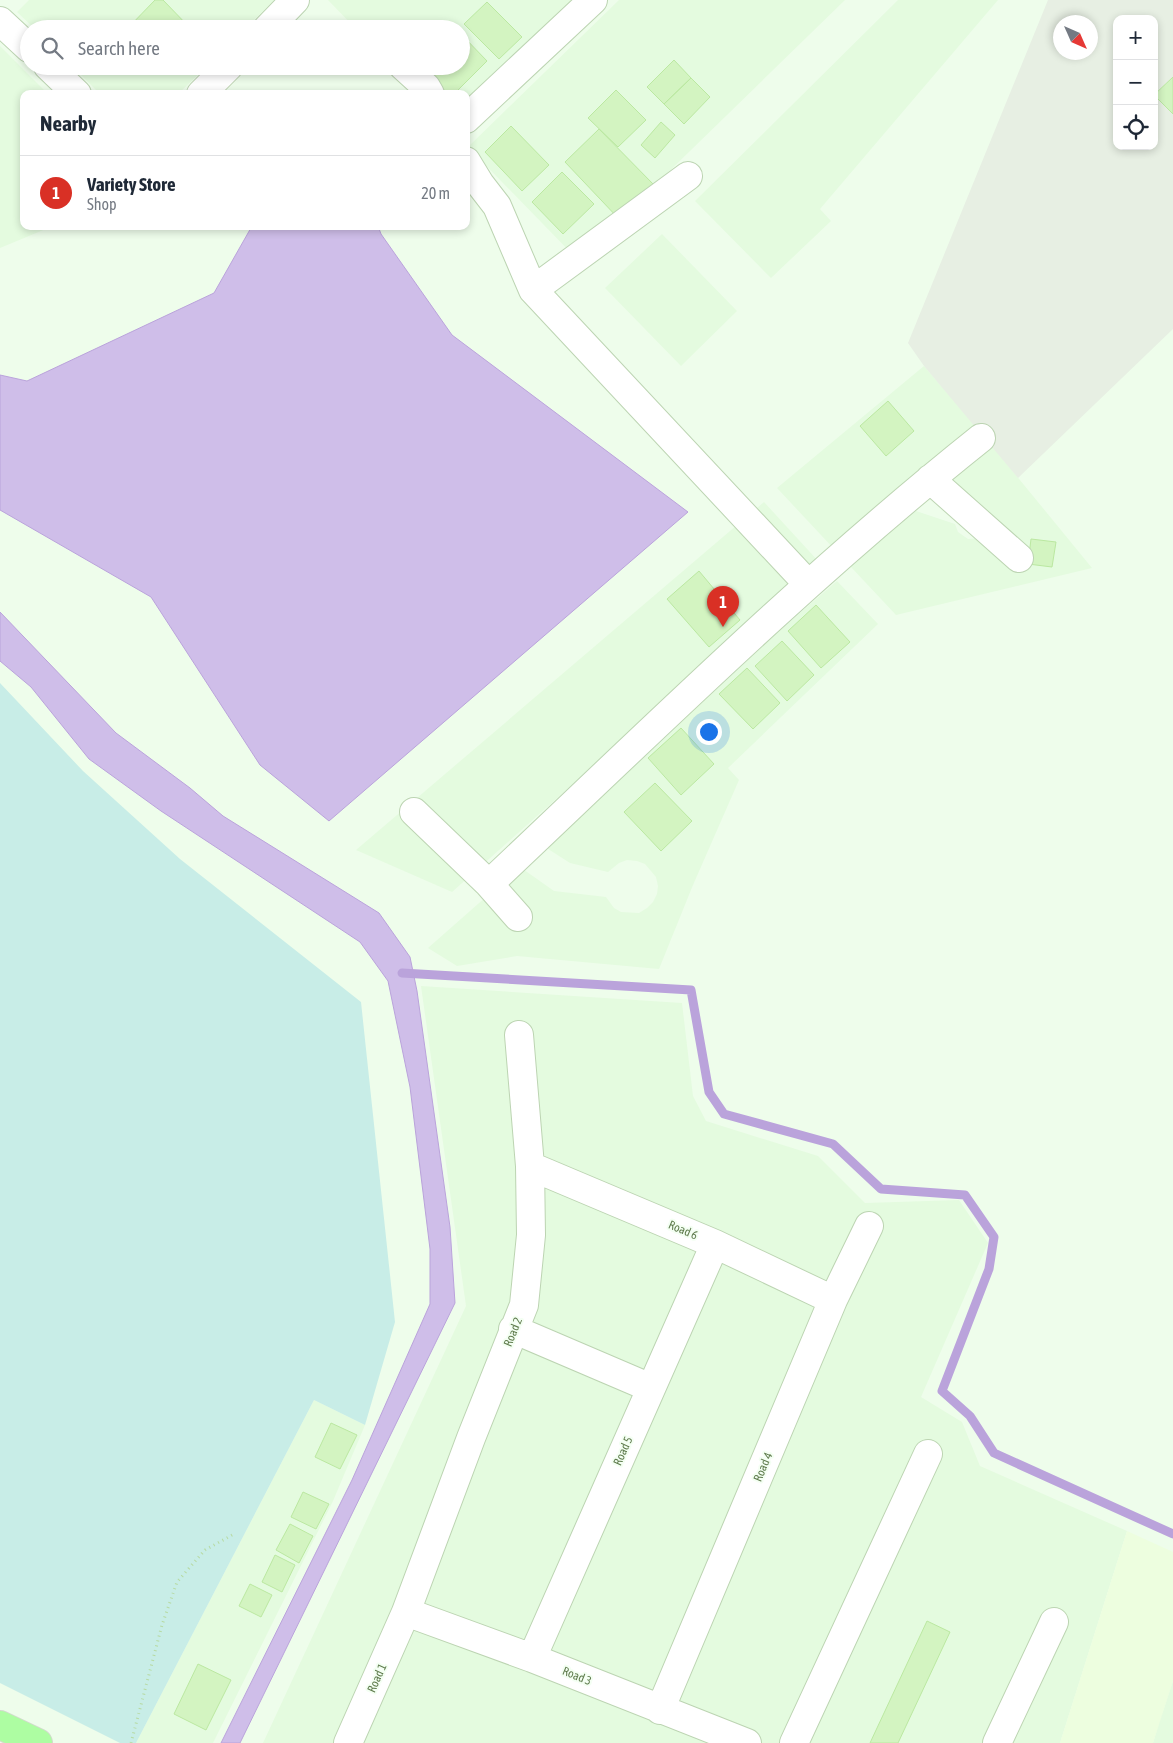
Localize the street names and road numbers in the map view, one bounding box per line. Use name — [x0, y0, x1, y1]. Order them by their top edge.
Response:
street label: Road 6 — [666, 1218, 700, 1242]
street label: Road 2 — [501, 1315, 525, 1349]
street label: Road 5 — [610, 1434, 636, 1468]
street label: Road 4 — [751, 1450, 775, 1484]
street label: Road 1 — [364, 1661, 390, 1695]
street label: Road 3 — [560, 1664, 594, 1688]

